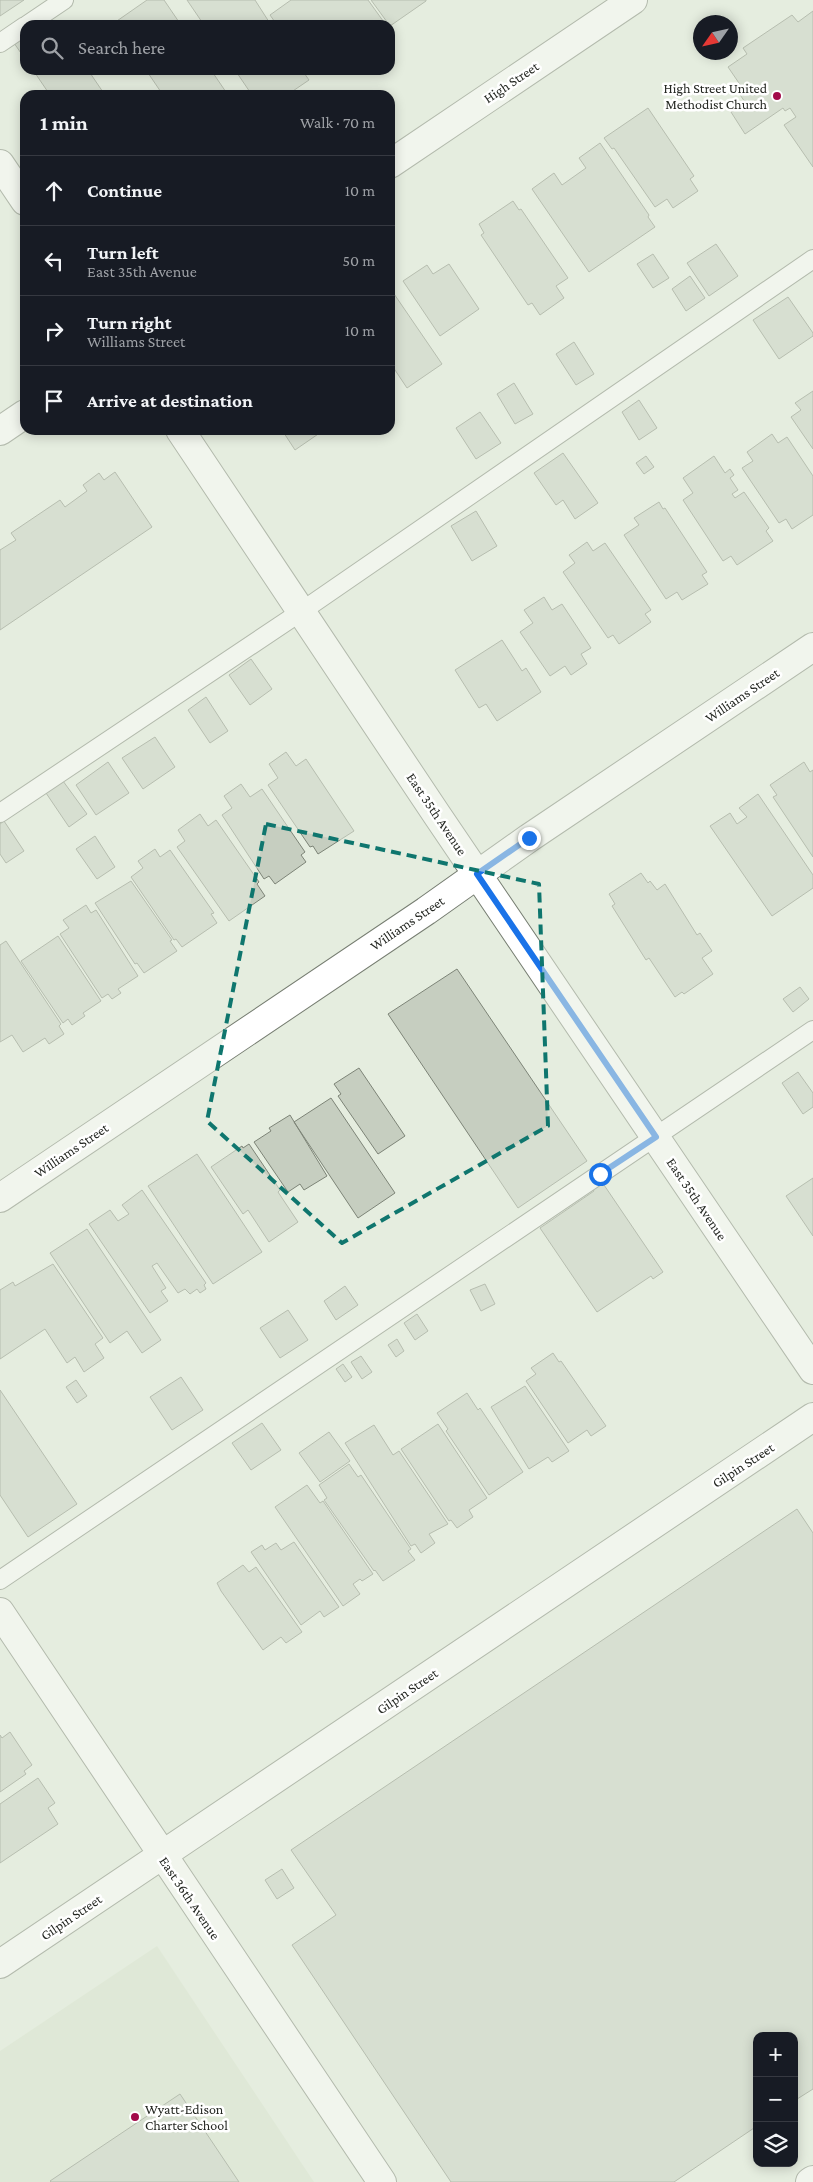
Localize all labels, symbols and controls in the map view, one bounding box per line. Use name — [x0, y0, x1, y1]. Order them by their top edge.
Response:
north arrow — [693, 15, 738, 60]
search box — [20, 20, 395, 75]
icon: search — [38, 34, 66, 62]
text: Search here — [78, 37, 165, 58]
street label: High Street — [481, 58, 542, 106]
place label: High Street United Methodist Church — [663, 80, 768, 112]
marker: High Street United Methodist Church — [771, 90, 783, 102]
text: 1 min — [40, 111, 88, 135]
text: Walk · 70 m — [300, 114, 375, 131]
icon: ahead — [40, 177, 68, 205]
text: Continue — [87, 180, 162, 201]
text: 10 m — [345, 182, 375, 199]
text: Turn left — [87, 242, 159, 263]
icon: left — [40, 247, 68, 275]
text: 50 m — [343, 252, 375, 269]
text: East 35th Avenue — [87, 263, 197, 280]
text: Turn right — [87, 312, 172, 333]
icon: right — [40, 317, 68, 345]
text: 10 m — [345, 322, 375, 339]
text: Williams Street — [87, 333, 185, 350]
icon: arrive — [40, 387, 68, 415]
text: Arrive at destination — [87, 390, 253, 411]
street label: Williams Street — [702, 664, 782, 726]
street label: East 35th Avenue — [404, 770, 470, 858]
route end — [518, 827, 541, 850]
street label: Williams Street — [367, 892, 447, 954]
street label: Williams Street — [31, 1119, 111, 1181]
street label: East 35th Avenue — [664, 1155, 730, 1243]
route start — [589, 1163, 612, 1186]
street label: Gilpin Street — [709, 1439, 777, 1491]
street label: Gilpin Street — [373, 1665, 441, 1717]
street label: East 36th Avenue — [156, 1854, 224, 1942]
street label: Gilpin Street — [37, 1891, 105, 1943]
map controls — [753, 2032, 798, 2167]
button: + — [753, 2032, 798, 2077]
button: − — [753, 2077, 798, 2122]
place label: Wyatt-Edison Charter School — [145, 2101, 228, 2133]
marker: Wyatt-Edison Charter School — [129, 2111, 141, 2123]
button: layers — [753, 2122, 798, 2167]

